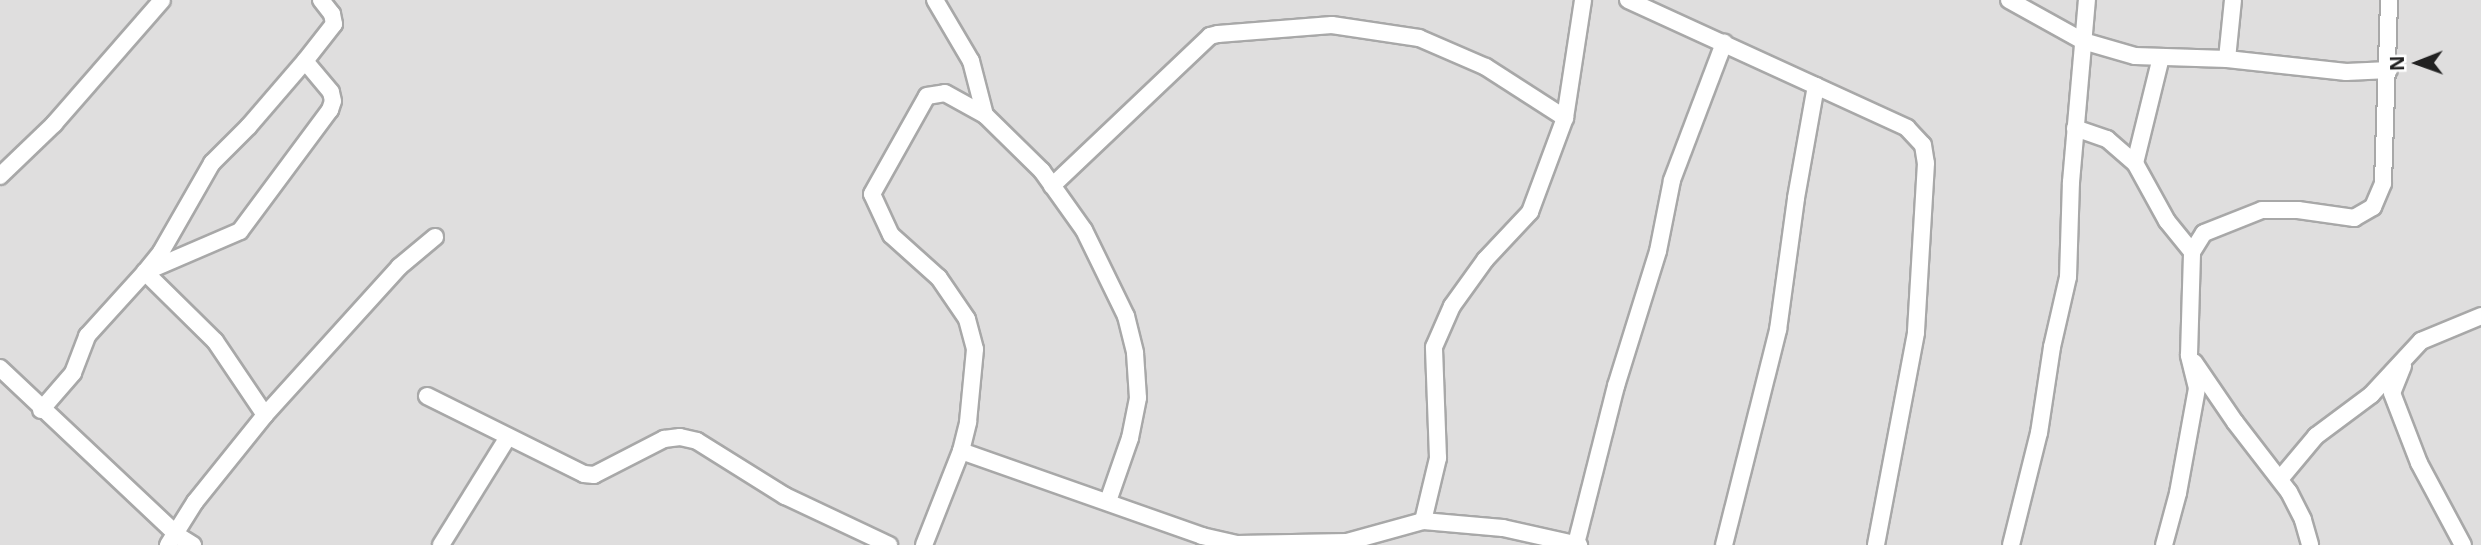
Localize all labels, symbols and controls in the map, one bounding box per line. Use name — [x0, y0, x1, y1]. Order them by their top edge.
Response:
north arrow — [2383, 28, 2453, 98]
text: N — [2384, 55, 2410, 71]

